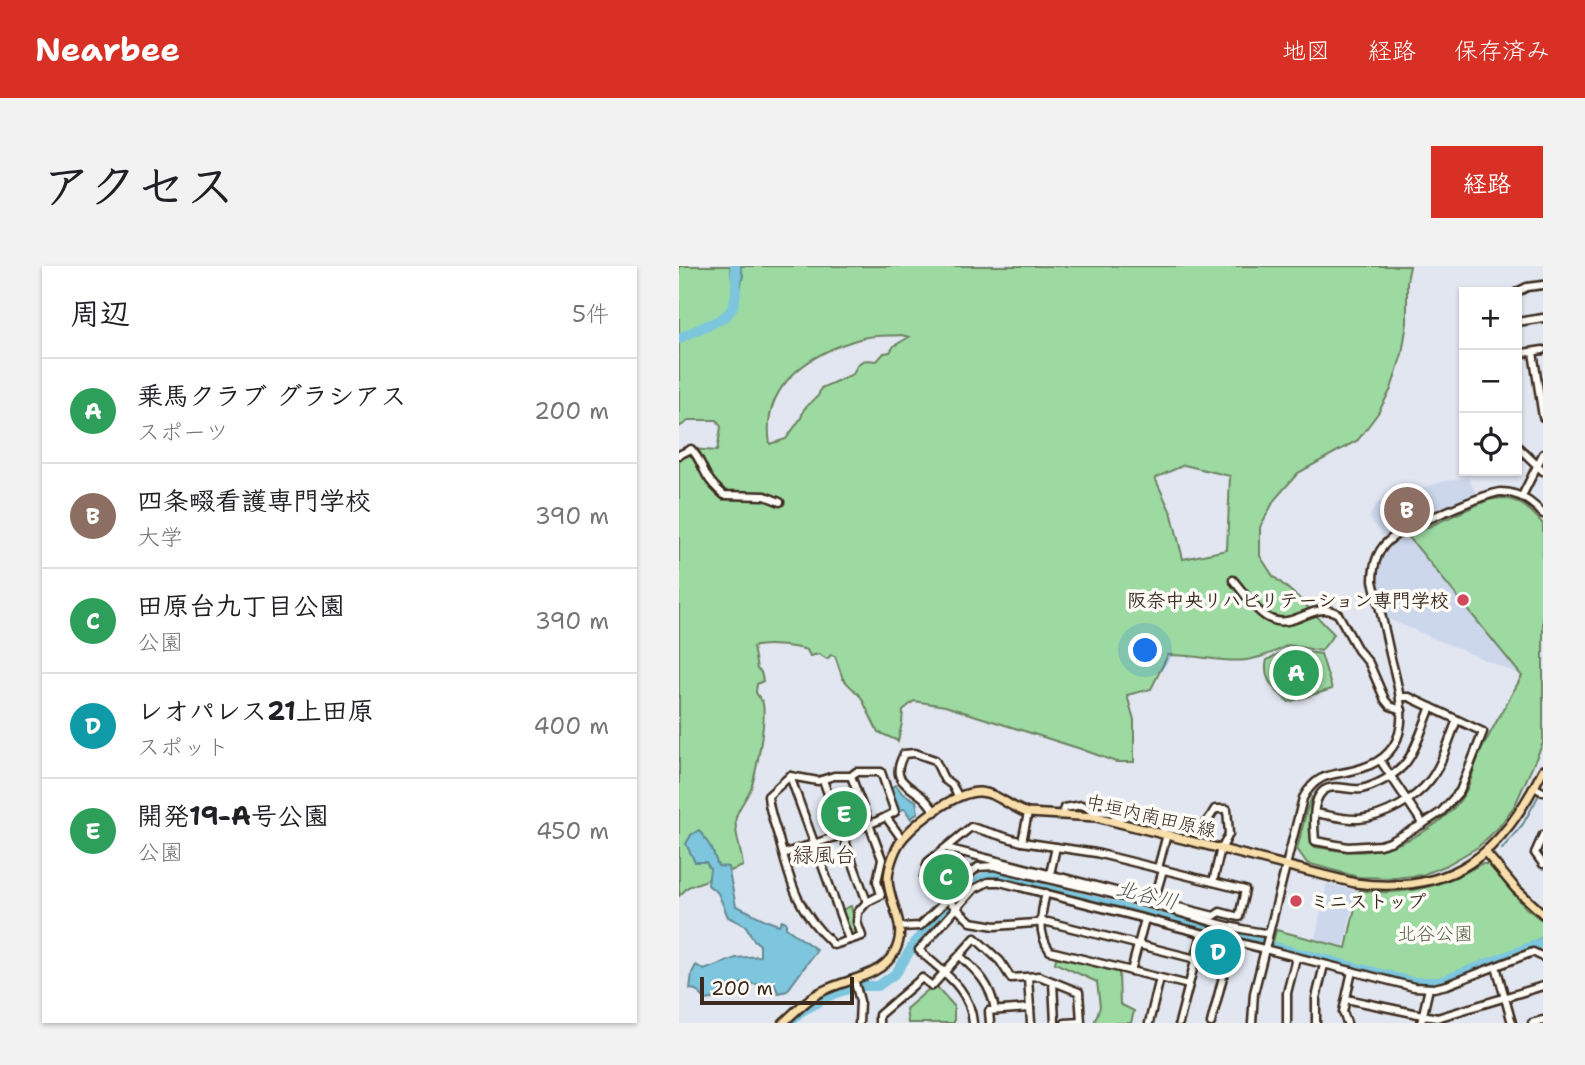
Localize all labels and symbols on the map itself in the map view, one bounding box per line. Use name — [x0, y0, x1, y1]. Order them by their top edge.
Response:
pin: B — [1384, 484, 1430, 536]
place label: 阪奈中央リハビリテーション専門学校 — [1127, 588, 1449, 613]
marker: 阪奈中央リハビリテーション専門学校 — [1455, 592, 1471, 608]
your location — [1128, 633, 1162, 667]
pin: A — [1273, 647, 1319, 699]
pin: E — [821, 788, 867, 840]
street label: 中垣内南田原線 — [1083, 789, 1219, 843]
district label: 緑風台 — [793, 841, 856, 869]
pin: C — [923, 851, 969, 903]
water label: 北谷川 — [1113, 874, 1181, 916]
place label: ミニストップ — [1310, 889, 1426, 914]
marker: ミニストップ — [1288, 893, 1304, 909]
park label: 北谷公園 — [1397, 921, 1473, 946]
pin: D — [1195, 926, 1241, 978]
scale bar — [700, 974, 854, 1006]

